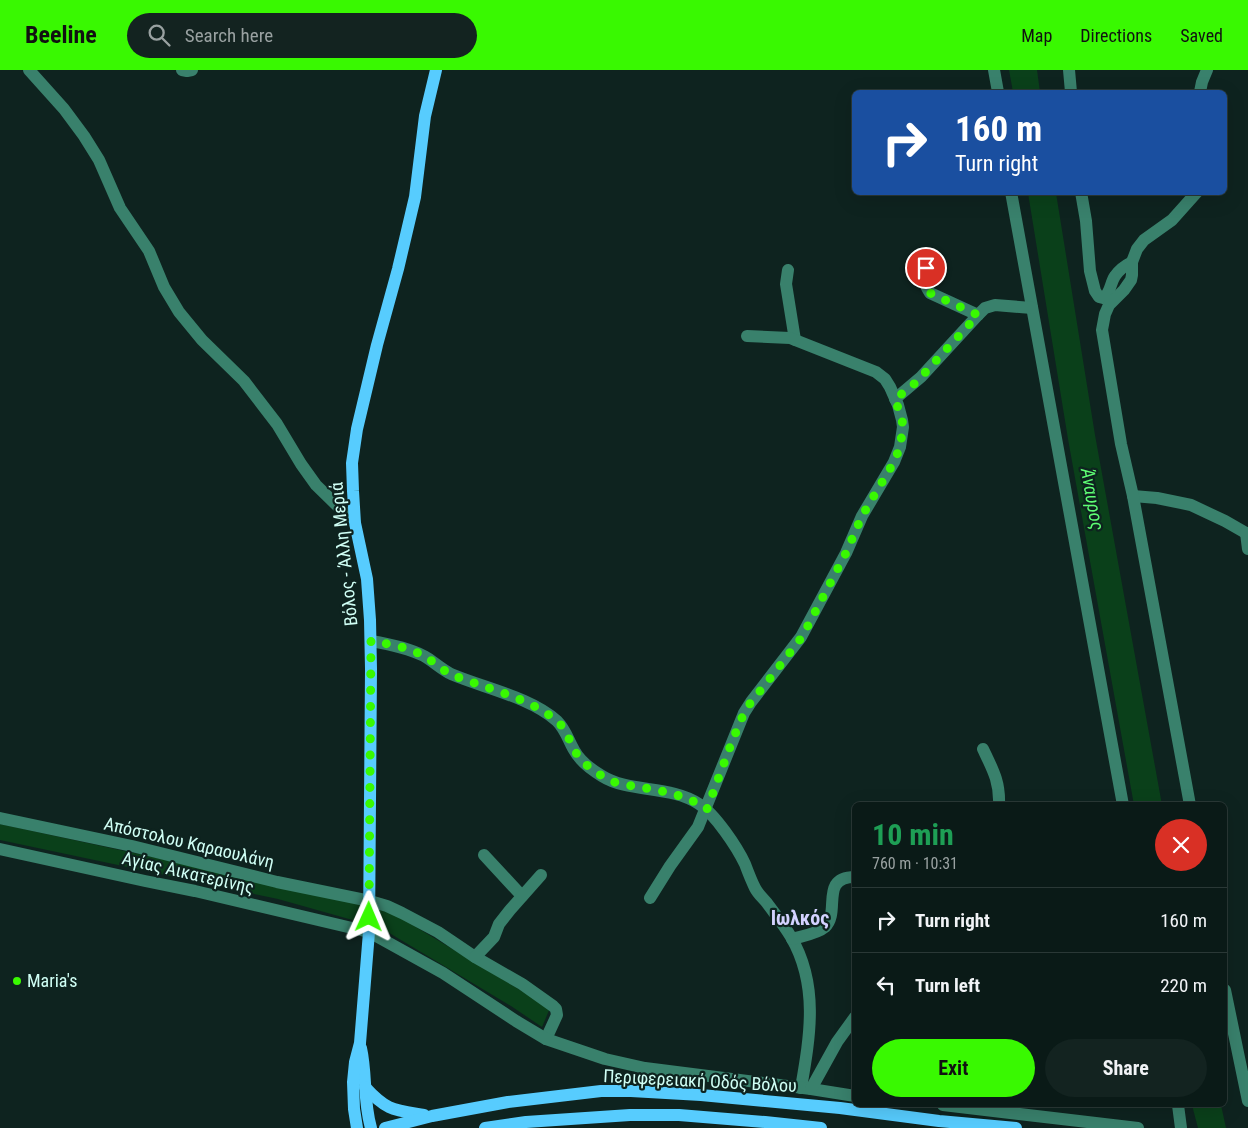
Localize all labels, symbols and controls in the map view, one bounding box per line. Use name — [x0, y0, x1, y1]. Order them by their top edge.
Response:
search box — [127, 13, 477, 58]
text: Beeline — [25, 21, 97, 49]
icon: search — [145, 21, 173, 49]
text: Search here — [185, 24, 273, 47]
text: Map — [1021, 25, 1052, 46]
text: Directions — [1080, 25, 1152, 46]
text: Saved — [1180, 25, 1223, 46]
text: 160 m — [955, 109, 1042, 150]
icon: right — [872, 110, 937, 175]
text: Turn right — [955, 151, 1038, 176]
pin — [905, 247, 947, 289]
icon: arrive — [912, 254, 940, 282]
water label: Άναυρος — [1076, 465, 1109, 532]
street label: Βόλος - Άλλη Μεριά — [326, 481, 361, 627]
street label: Απόστολου Καραουλάνη — [102, 813, 276, 872]
text: 10 min — [872, 817, 954, 852]
button: close — [1155, 819, 1207, 871]
street label: Αγίας Αικατερίνης — [120, 847, 256, 898]
text: 760 m · 10:31 — [872, 854, 958, 873]
position arrow — [342, 890, 394, 942]
district label: Ιωλκός — [771, 906, 829, 930]
icon: right — [872, 906, 900, 934]
text: Turn right — [915, 909, 990, 932]
text: 160 m — [1160, 909, 1207, 932]
place label: Maria's — [27, 970, 78, 991]
icon: left — [872, 971, 900, 999]
text: Turn left — [915, 974, 980, 997]
text: 220 m — [1160, 974, 1207, 997]
marker: Maria's — [11, 975, 23, 987]
button: Exit — [872, 1039, 1035, 1097]
button: Share — [1045, 1039, 1207, 1097]
street label: Περιφερειακή Οδός Βόλου — [603, 1065, 797, 1096]

